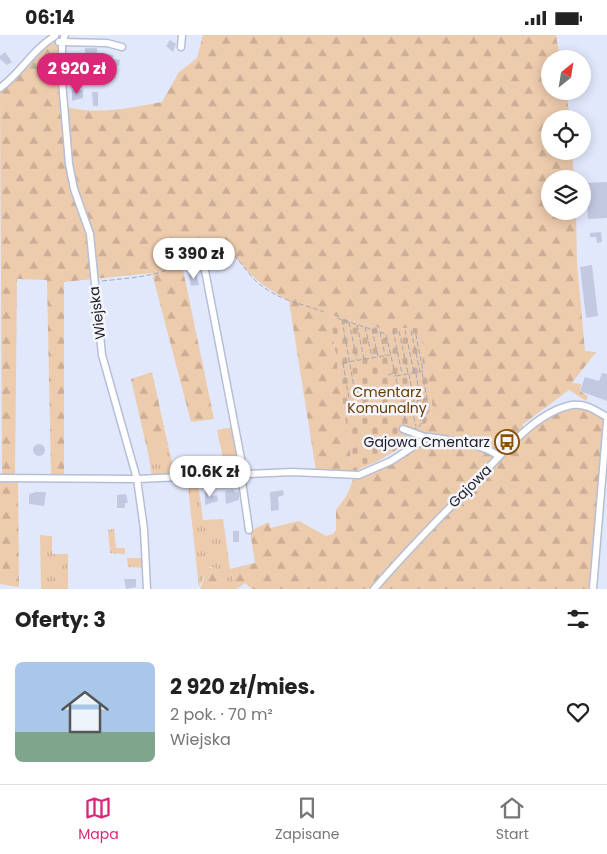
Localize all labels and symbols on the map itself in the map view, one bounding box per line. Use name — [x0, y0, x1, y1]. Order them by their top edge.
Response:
north arrow — [541, 50, 591, 100]
pin: 2 920 zł — [25, 53, 129, 95]
pin: 5 390 zł — [142, 237, 246, 280]
street label: Wiejska — [84, 285, 110, 341]
park label: Cmentarz Komunalny — [347, 382, 427, 418]
bus stop icon: Gajowa Cmentarz — [494, 429, 520, 455]
place label: Gajowa Cmentarz — [364, 432, 490, 452]
pin: 10.6K zł — [158, 455, 262, 498]
street label: Gajowa — [444, 460, 496, 512]

